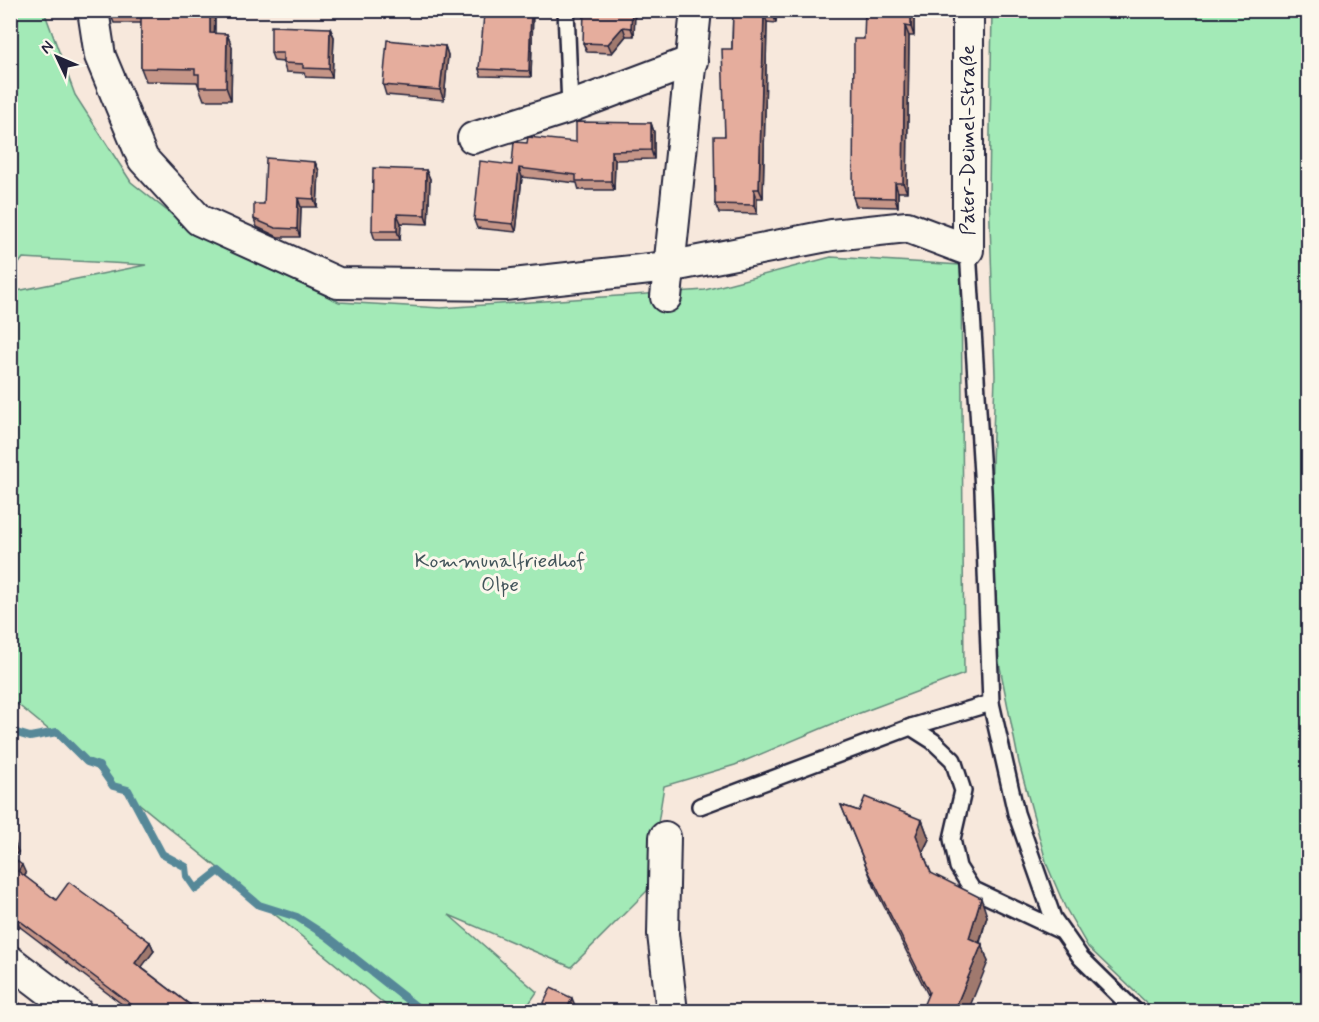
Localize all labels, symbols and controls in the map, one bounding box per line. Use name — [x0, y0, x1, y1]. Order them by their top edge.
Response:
north arrow — [27, 27, 87, 87]
text: N — [36, 36, 59, 59]
street label: Pater-Deimel-Straße — [954, 45, 982, 235]
park label: Kommunalfriedhof Olpe — [415, 547, 585, 599]

